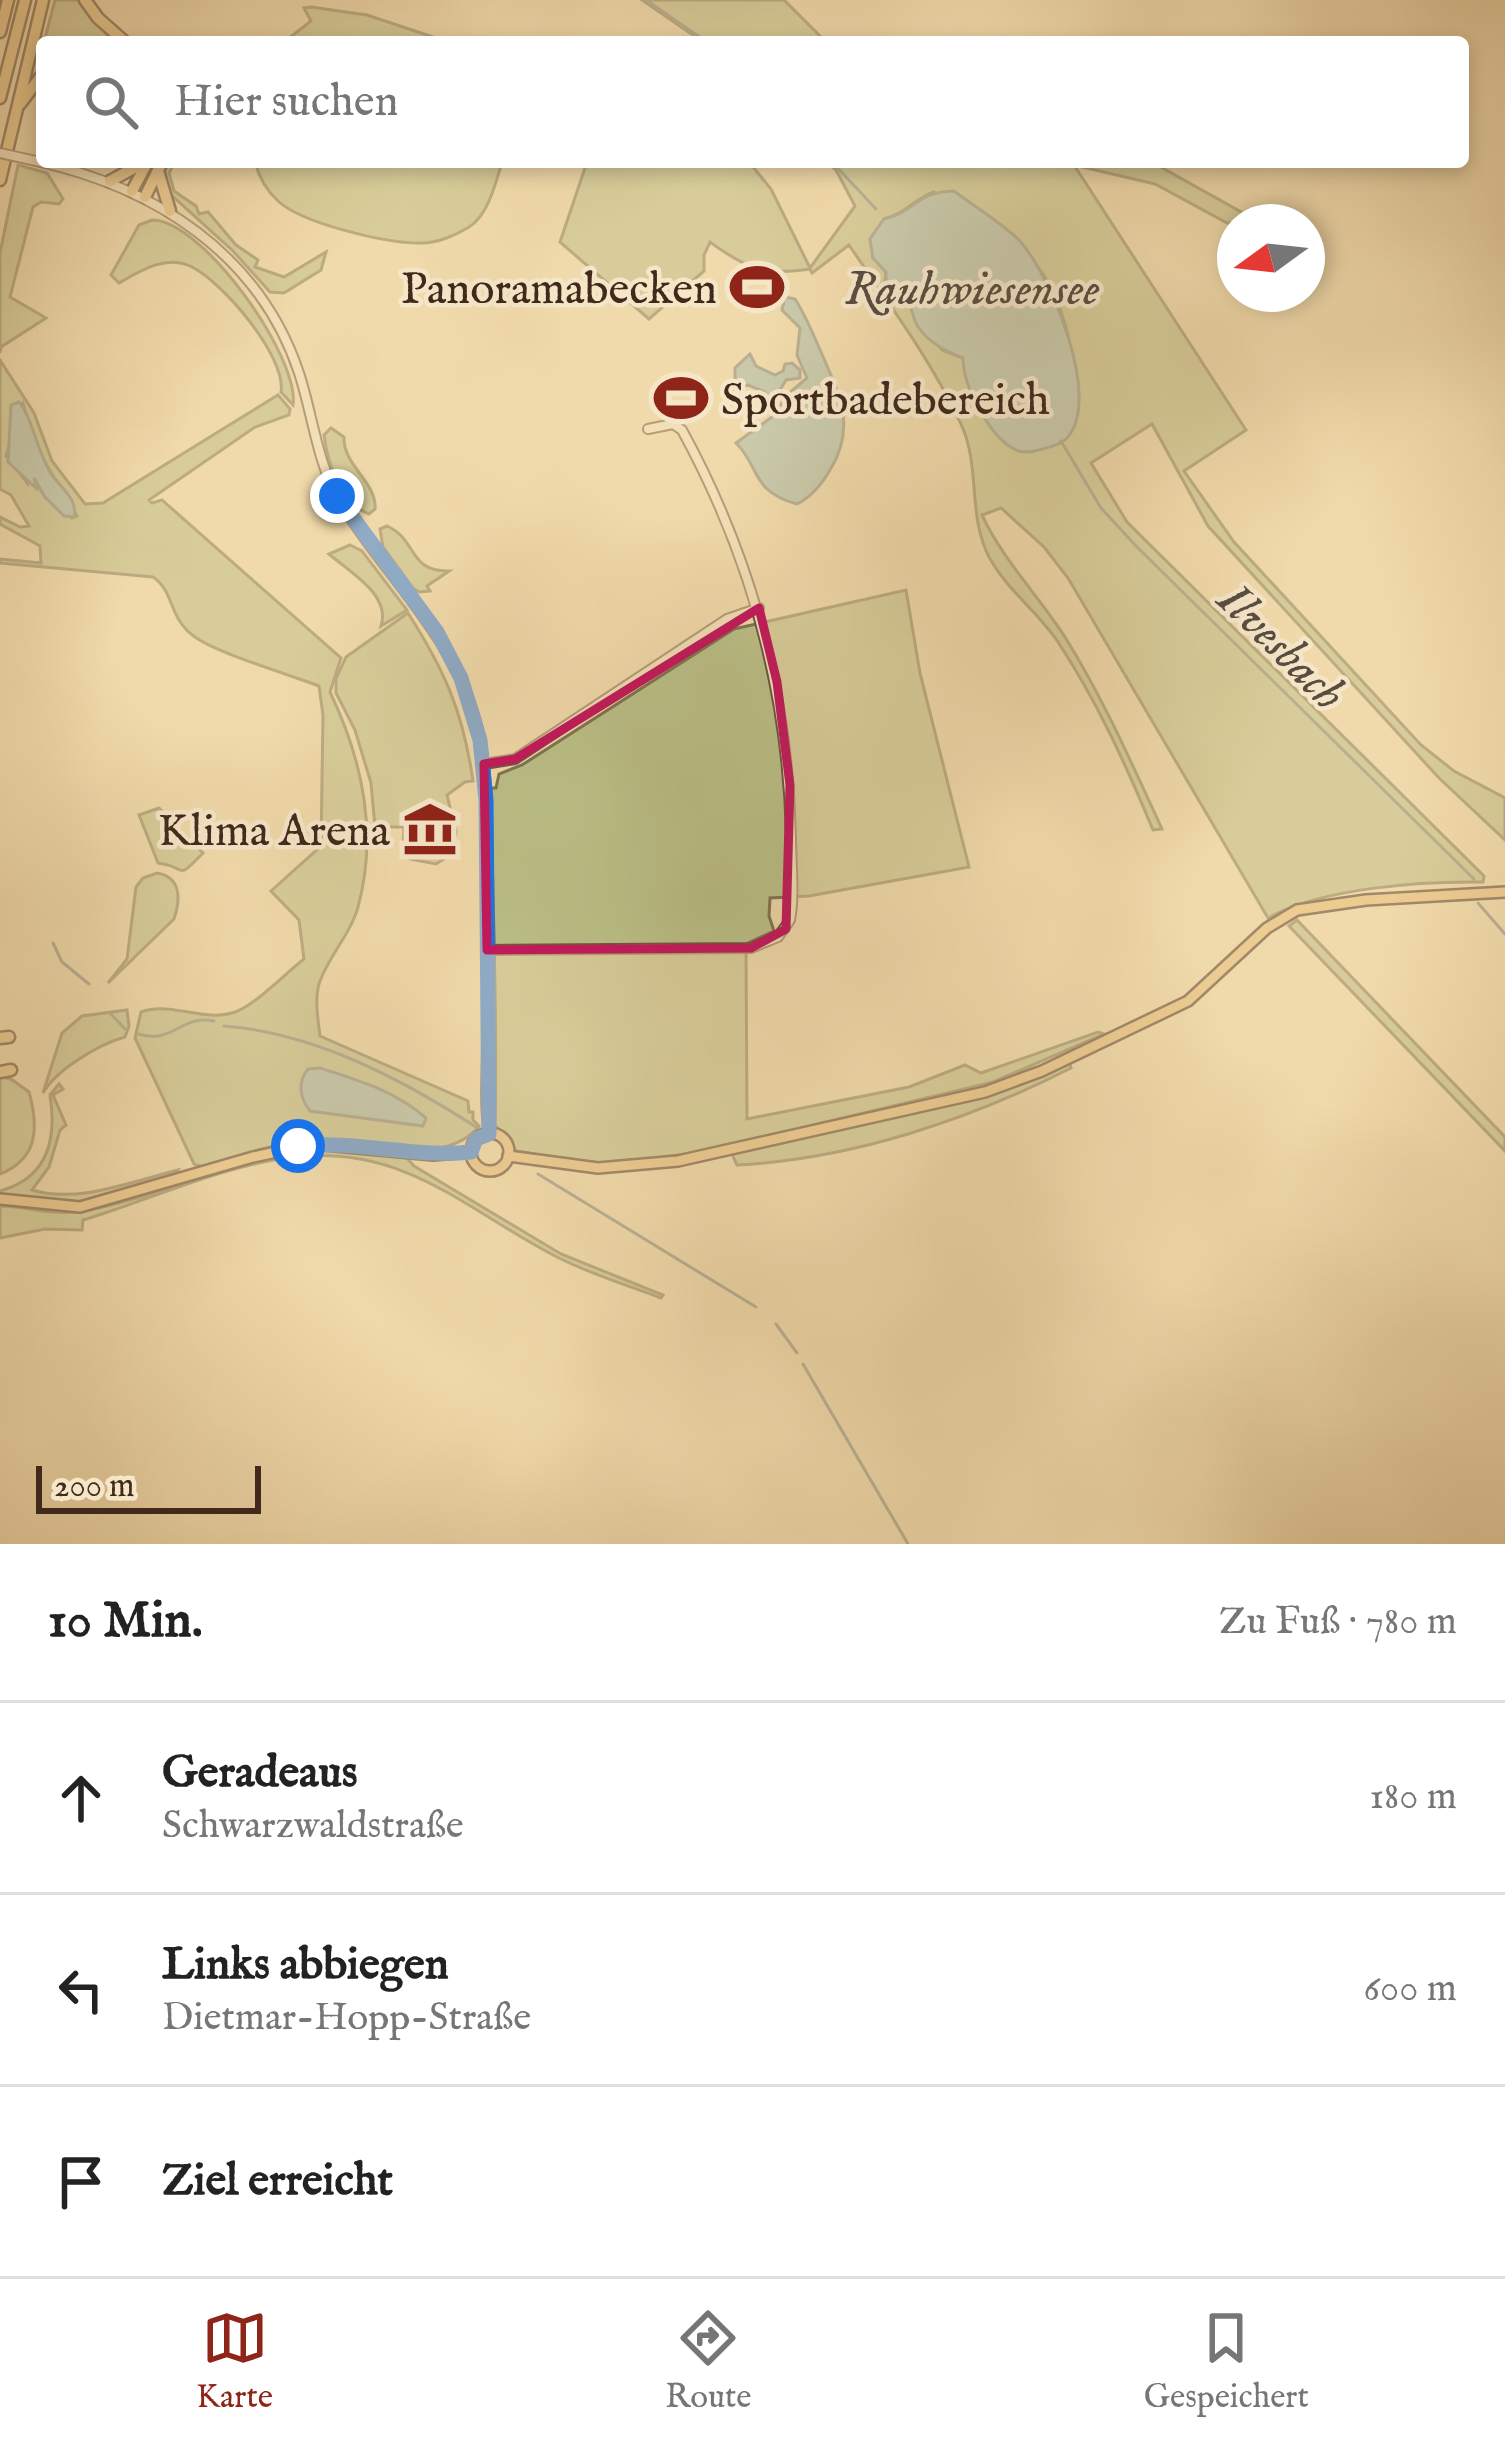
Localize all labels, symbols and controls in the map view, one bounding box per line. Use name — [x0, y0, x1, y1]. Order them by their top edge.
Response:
search box — [36, 36, 1469, 168]
icon: search — [78, 69, 144, 135]
text: Hier suchen — [174, 74, 398, 131]
north arrow — [1217, 204, 1325, 312]
sports icon: Panoramabecken — [728, 258, 786, 316]
water label: Rauhwiesensee — [845, 261, 1099, 321]
place label: Panoramabecken — [401, 262, 717, 319]
sports icon: Sportbadebereich — [652, 369, 710, 427]
place label: Sportbadebereich — [721, 373, 1050, 430]
route end — [310, 469, 364, 523]
water label: Ilvesbach — [1203, 571, 1357, 724]
museum icon: Klima Arena — [401, 800, 459, 858]
place label: Klima Arena — [158, 804, 391, 861]
route start — [271, 1119, 325, 1173]
scale bar — [36, 1460, 261, 1513]
text: 200 m — [54, 1466, 135, 1508]
text: 10 Min. — [48, 1590, 203, 1655]
text: Zu Fuß · 780 m — [1219, 1598, 1457, 1647]
text: Geradeaus — [162, 1745, 358, 1802]
icon: ahead — [48, 1765, 114, 1831]
text: 180 m — [1369, 1773, 1457, 1822]
text: Schwarzwaldstraße — [162, 1802, 464, 1851]
text: Links abbiegen — [162, 1937, 449, 1994]
icon: left — [48, 1957, 114, 2023]
text: 600 m — [1364, 1965, 1457, 2014]
text: Dietmar-Hopp-Straße — [162, 1994, 531, 2043]
icon: arrive — [48, 2149, 114, 2215]
text: Ziel erreicht — [162, 2153, 393, 2210]
tab: Karte — [196, 2305, 273, 2419]
tab: Route — [665, 2305, 751, 2419]
tab: Gespeichert — [1144, 2305, 1309, 2419]

